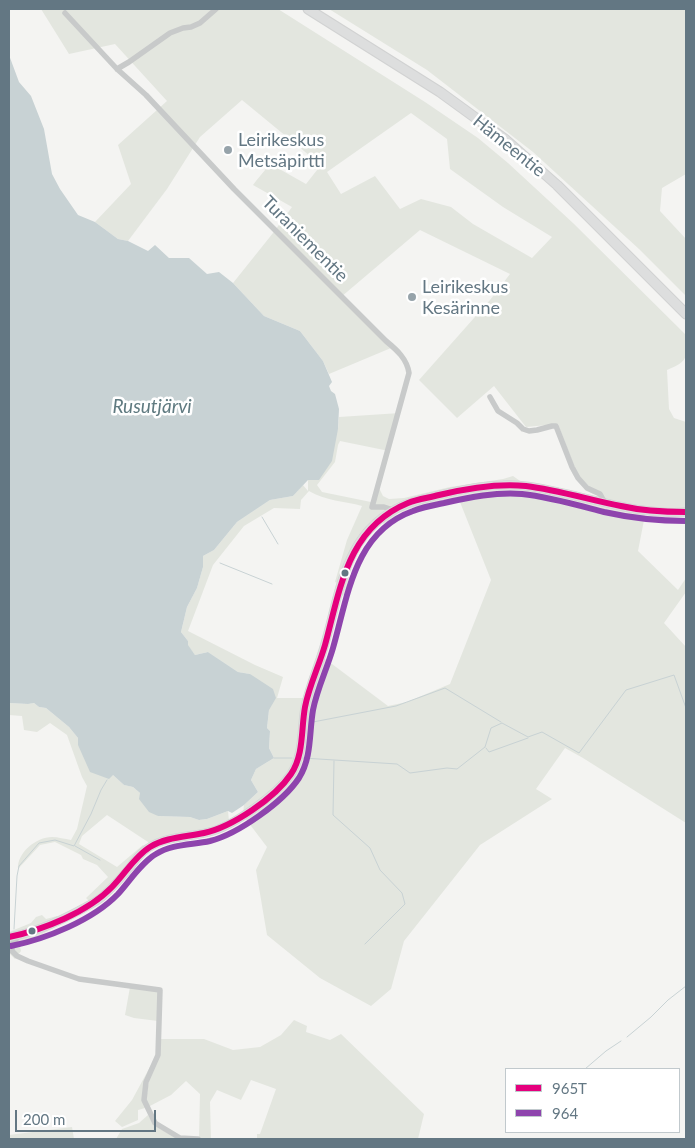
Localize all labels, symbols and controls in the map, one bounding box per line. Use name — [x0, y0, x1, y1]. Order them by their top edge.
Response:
street label: Hämeentie — [468, 110, 550, 182]
place label: Leirikeskus Metsäpirtti — [238, 129, 325, 172]
marker: Leirikeskus Metsäpirtti — [222, 144, 234, 156]
street label: Turaniementie — [257, 191, 353, 287]
place label: Leirikeskus Kesärinne — [422, 276, 508, 318]
marker: Leirikeskus Kesärinne — [406, 291, 418, 303]
water label: Rusutjärvi — [112, 396, 192, 418]
unlabelled marker — [340, 568, 350, 578]
unlabelled marker — [27, 926, 37, 936]
legend — [505, 1068, 680, 1133]
text: 965T — [552, 1079, 587, 1097]
scale bar — [18, 1100, 159, 1132]
text: 964 — [552, 1104, 578, 1122]
text: 200 m — [23, 1110, 65, 1128]

